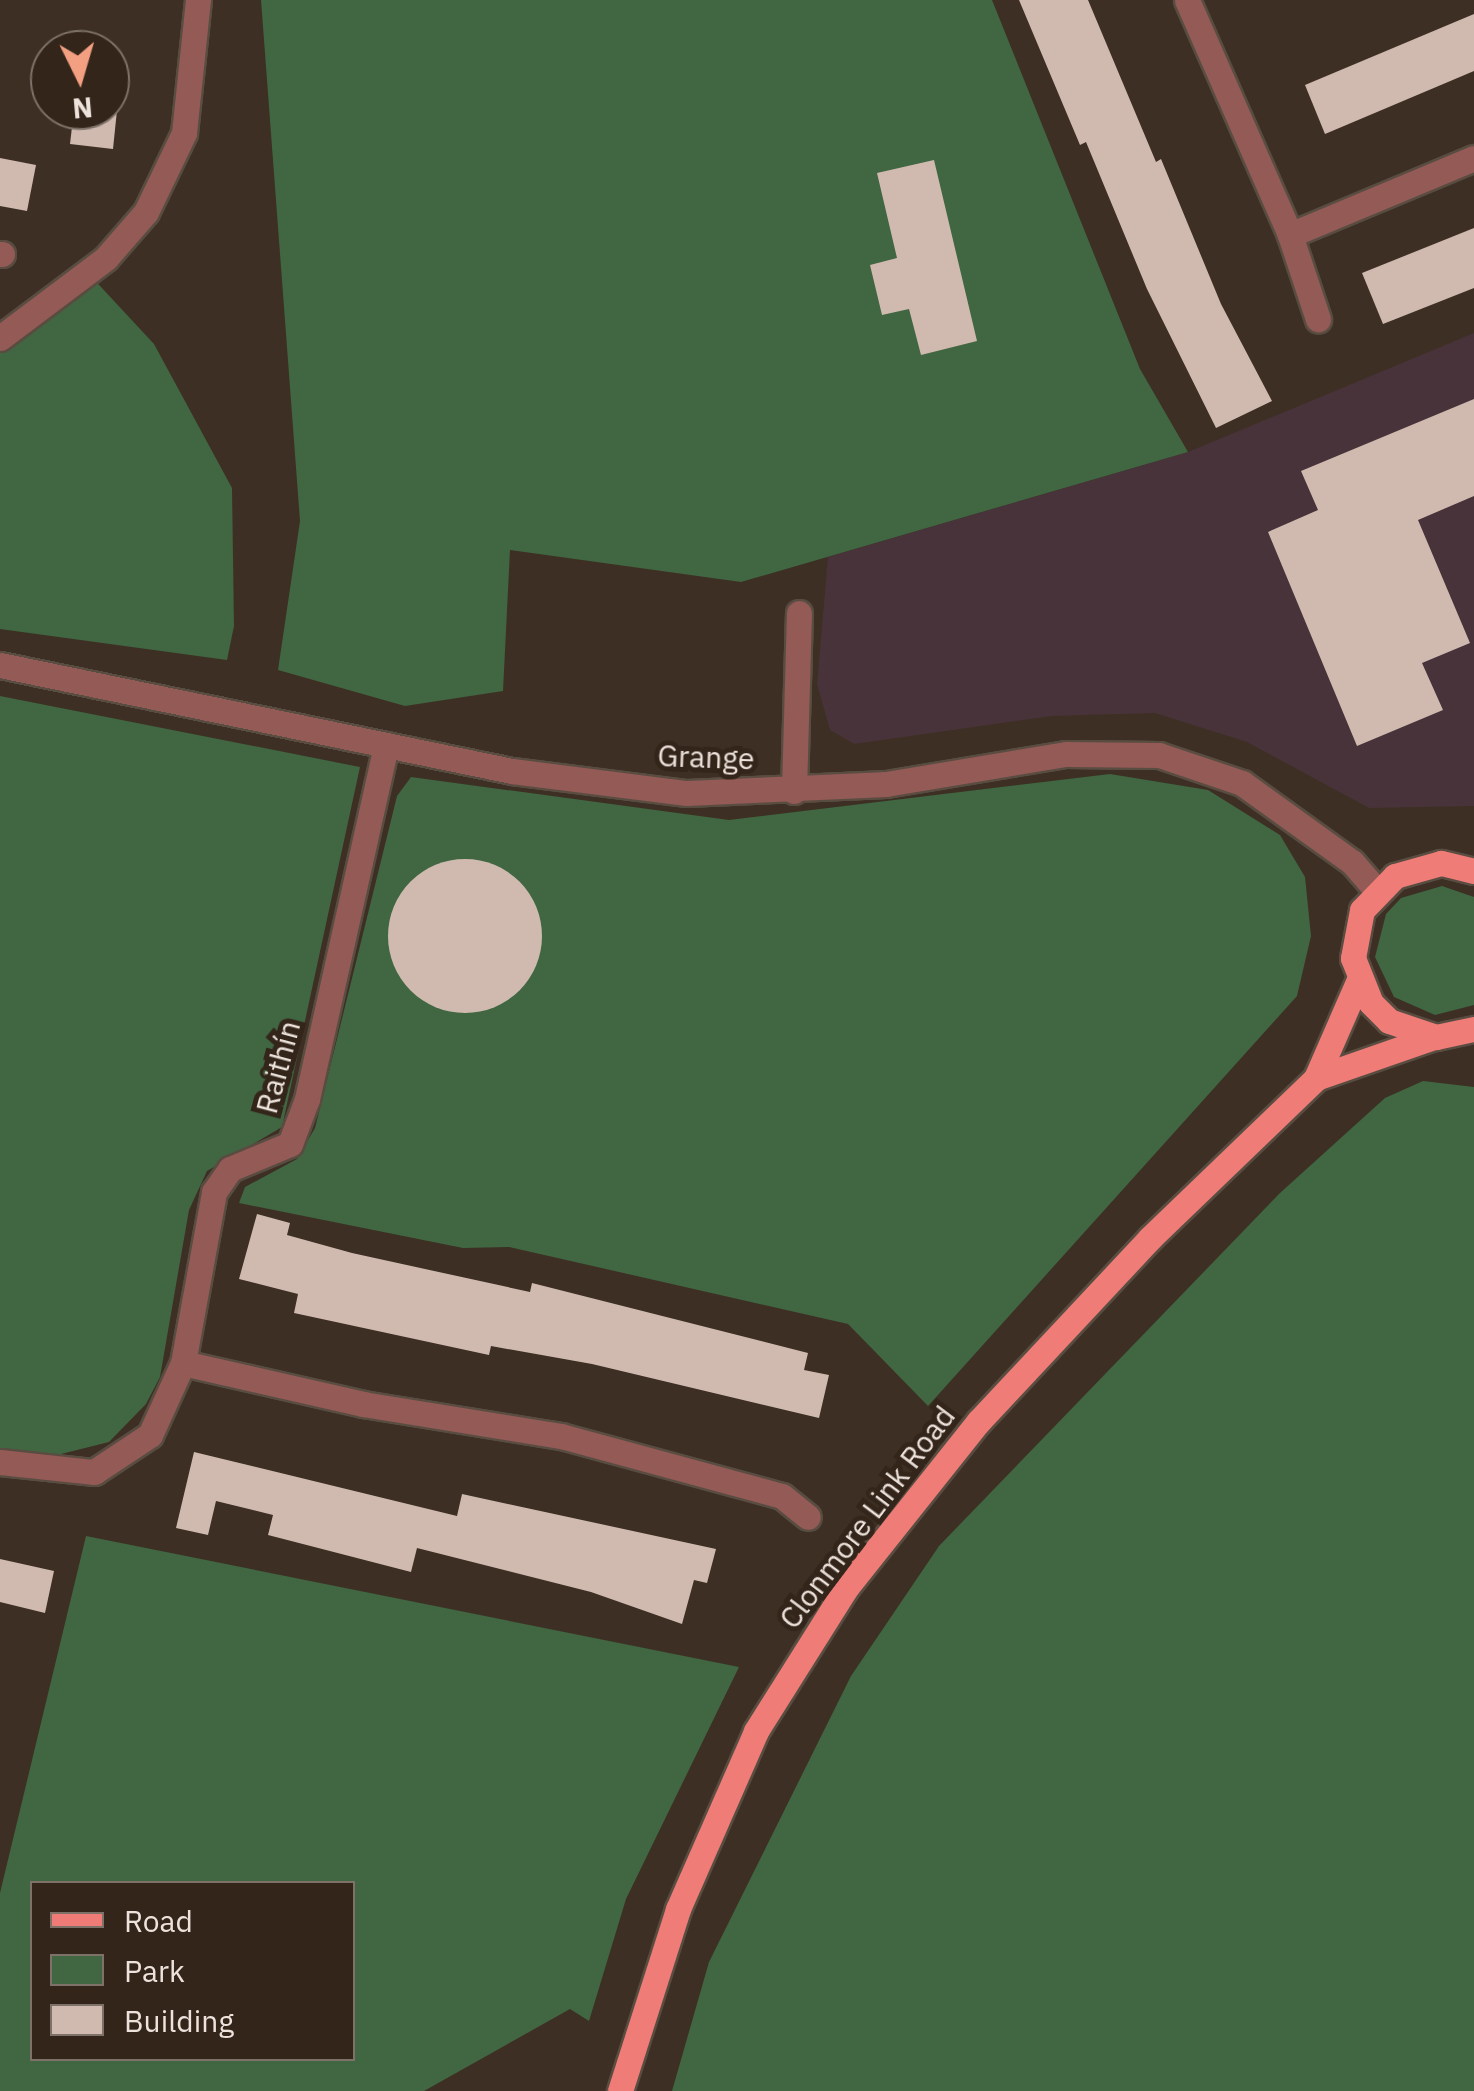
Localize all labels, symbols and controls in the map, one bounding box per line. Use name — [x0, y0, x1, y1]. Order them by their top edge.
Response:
north arrow — [30, 30, 130, 130]
text: N — [71, 89, 94, 128]
street label: Grange — [657, 737, 755, 777]
street label: Raithín — [248, 1017, 308, 1117]
street label: Clonmore Link Road — [772, 1399, 962, 1635]
legend — [30, 1881, 355, 2061]
text: Road — [124, 1901, 193, 1940]
text: Park — [124, 1951, 185, 1990]
text: Building — [124, 2001, 234, 2040]

